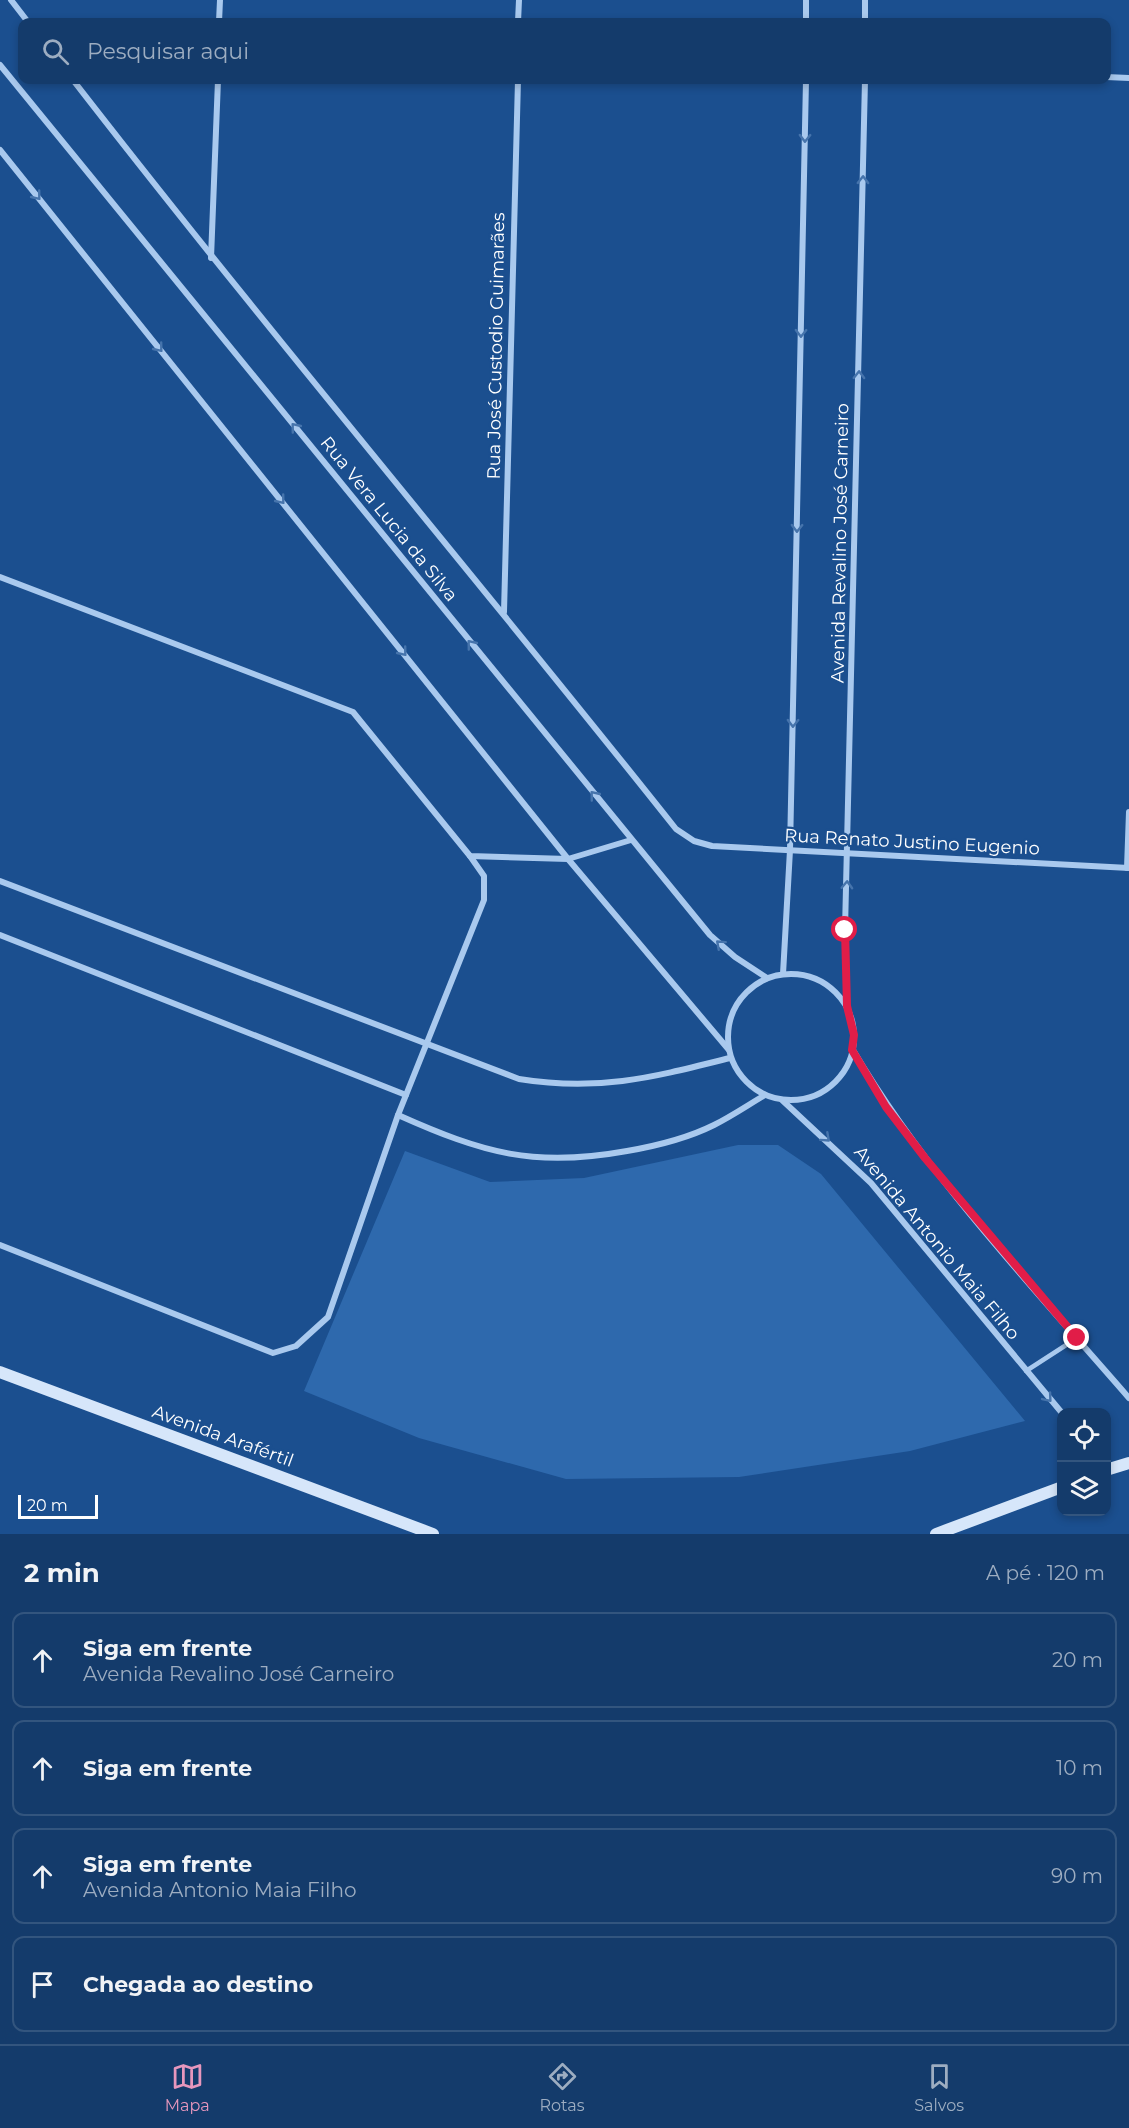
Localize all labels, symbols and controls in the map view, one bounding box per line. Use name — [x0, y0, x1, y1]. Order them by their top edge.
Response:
search box — [18, 18, 1111, 84]
icon: search — [39, 35, 72, 68]
text: Pesquisar aqui — [87, 38, 249, 65]
one-way arrow — [799, 133, 811, 142]
one-way arrow — [857, 175, 869, 184]
one-way arrow — [29, 189, 40, 200]
street label: Rua José Custodio Guimarães — [483, 212, 509, 480]
one-way arrow — [795, 328, 807, 337]
one-way arrow — [152, 341, 163, 352]
one-way arrow — [852, 370, 865, 379]
street label: Avenida Revalino José Carneiro — [827, 403, 853, 683]
one-way arrow — [292, 423, 303, 434]
street label: Rua Vera Lucia da Silva — [316, 432, 462, 606]
one-way arrow — [274, 493, 285, 504]
one-way arrow — [791, 523, 803, 532]
one-way arrow — [468, 640, 479, 651]
one-way arrow — [395, 645, 406, 656]
one-way arrow — [787, 718, 799, 727]
one-way arrow — [591, 791, 602, 802]
street label: Rua Renato Justino Eugenio — [784, 824, 1040, 860]
one-way arrow — [840, 880, 853, 889]
route start — [831, 916, 857, 942]
one-way arrow — [716, 940, 727, 951]
one-way arrow — [819, 1131, 830, 1142]
street label: Avenida Antonio Maia Filho — [849, 1142, 1025, 1344]
route end — [1063, 1324, 1089, 1350]
one-way arrow — [1041, 1391, 1052, 1402]
street label: Avenida Arafértil — [149, 1400, 297, 1472]
map controls — [1057, 1408, 1111, 1516]
button: locate — [1057, 1408, 1111, 1462]
button: layers — [1057, 1462, 1111, 1516]
scale bar — [18, 1492, 98, 1520]
text: 20 m — [27, 1496, 68, 1515]
text: 2 min — [24, 1557, 100, 1589]
text: A pé · 120 m — [986, 1561, 1105, 1585]
text: Siga em frente — [83, 1635, 252, 1662]
icon: ahead — [26, 1644, 59, 1677]
text: 20 m — [1052, 1648, 1103, 1672]
text: Avenida Revalino José Carneiro — [83, 1662, 394, 1686]
icon: ahead — [26, 1752, 59, 1785]
text: Siga em frente — [83, 1755, 252, 1782]
text: 10 m — [1056, 1756, 1103, 1780]
text: Siga em frente — [83, 1851, 252, 1878]
icon: ahead — [26, 1860, 59, 1893]
text: 90 m — [1051, 1864, 1103, 1888]
text: Avenida Antonio Maia Filho — [83, 1878, 357, 1902]
icon: arrive — [26, 1968, 59, 2001]
text: Chegada ao destino — [83, 1971, 313, 1998]
tab: Mapa — [165, 2060, 210, 2115]
tab: Rotas — [540, 2060, 585, 2115]
tab: Salvos — [914, 2060, 964, 2115]

